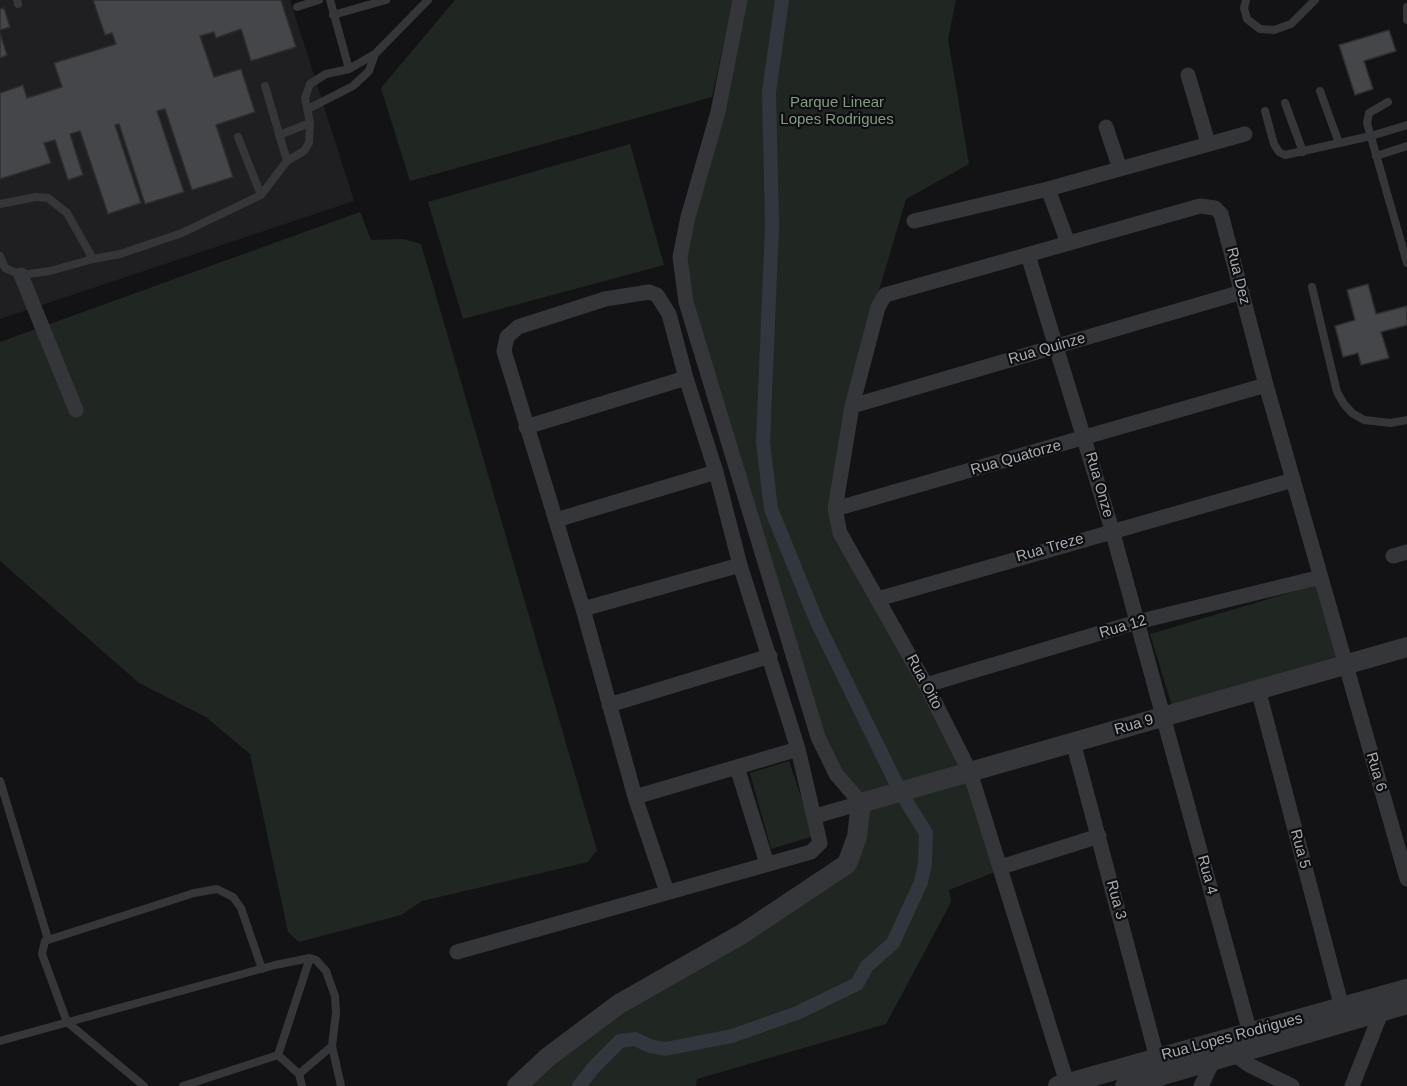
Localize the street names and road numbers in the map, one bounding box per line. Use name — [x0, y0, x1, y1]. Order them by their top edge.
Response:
street label: Rua Dez — [1222, 246, 1254, 306]
street label: Rua Quinze — [1006, 329, 1088, 369]
street label: Rua Quatorze — [969, 436, 1063, 480]
street label: Rua Onze — [1081, 450, 1117, 520]
street label: Rua Treze — [1014, 530, 1086, 566]
street label: Rua 12 — [1097, 612, 1149, 642]
street label: Rua Oito — [902, 652, 946, 712]
street label: Rua 9 — [1112, 711, 1156, 739]
street label: Rua 6 — [1362, 750, 1390, 794]
street label: Rua 5 — [1286, 827, 1314, 871]
street label: Rua 4 — [1193, 853, 1221, 897]
street label: Rua 3 — [1102, 878, 1130, 922]
street label: Rua Lopes Rodrigues — [1160, 1010, 1304, 1064]

